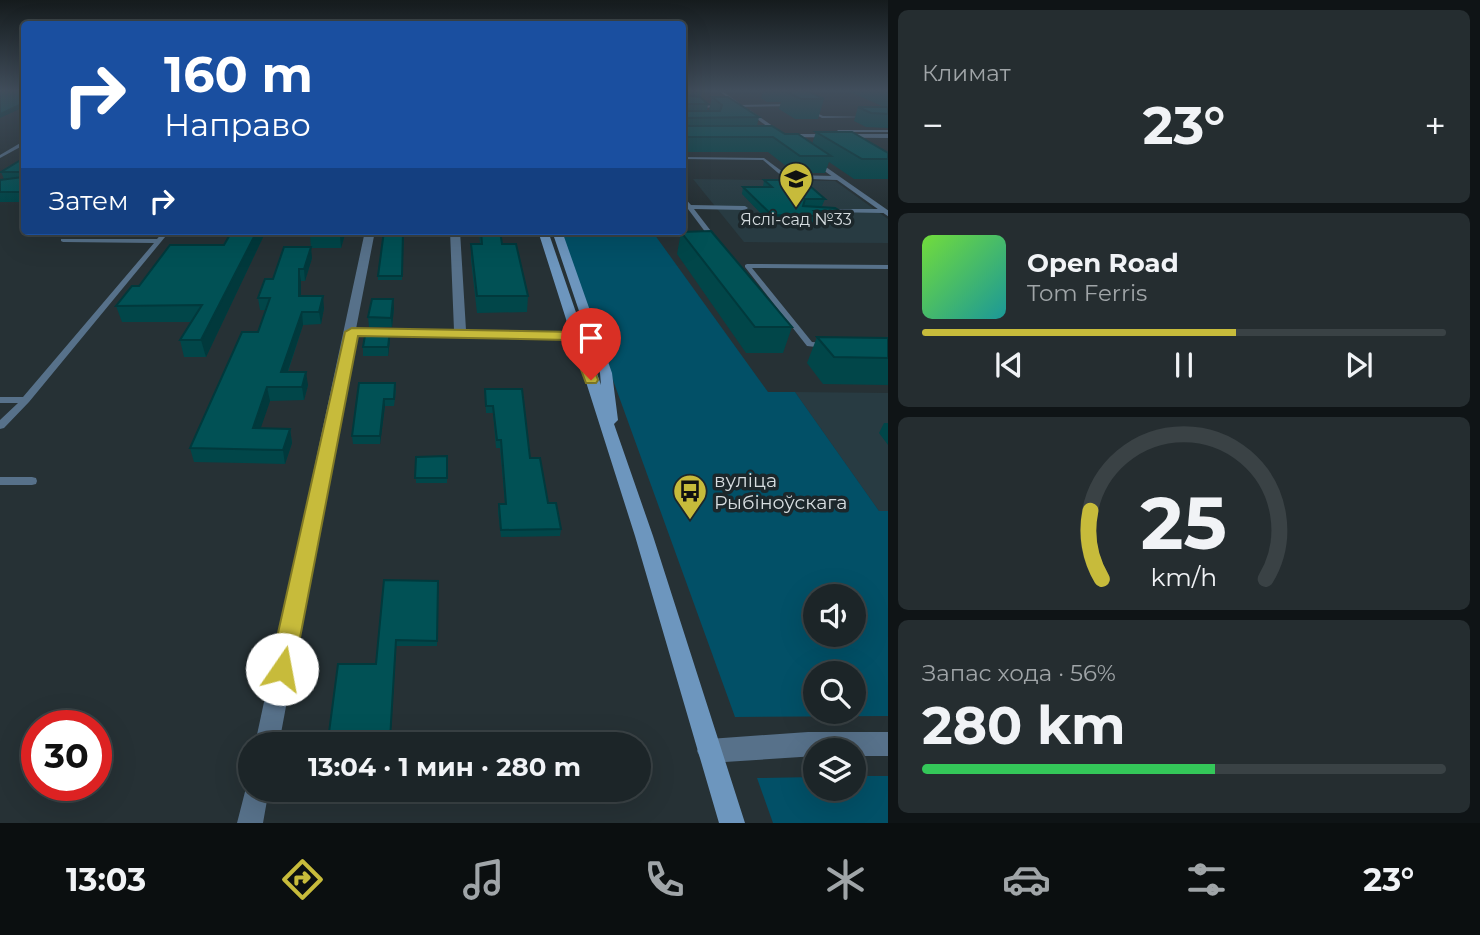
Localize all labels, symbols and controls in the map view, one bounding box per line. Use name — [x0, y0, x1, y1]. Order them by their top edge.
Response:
text: 160 m — [164, 45, 313, 104]
icon: right — [49, 49, 140, 140]
text: Климат — [922, 59, 1011, 87]
text: 23° — [1143, 94, 1225, 157]
text: − — [922, 102, 944, 149]
text: + — [1424, 102, 1446, 149]
text: Направо — [164, 105, 311, 144]
school or university icon: Яслі-сад №33 — [777, 160, 815, 209]
icon: right — [143, 182, 181, 220]
text: Затем — [49, 185, 129, 217]
place label: Яслі-сад №33 — [740, 210, 852, 229]
text: Open Road — [1027, 247, 1179, 279]
text: Tom Ferris — [1027, 279, 1147, 307]
pin — [561, 308, 621, 380]
icon: arrive — [572, 319, 610, 357]
icon: previous — [990, 346, 1028, 384]
icon: pause — [1165, 346, 1203, 384]
icon: next — [1340, 346, 1378, 384]
place label: вуліца Рыбіноўскага — [714, 469, 847, 514]
bus stop icon: вуліца Рыбіноўскага — [671, 472, 709, 521]
text: 25 — [1141, 480, 1227, 568]
text: km/h — [1151, 562, 1217, 592]
map controls — [803, 584, 866, 801]
button: sound — [803, 584, 866, 647]
position arrow — [245, 632, 319, 706]
text: Запас хода · 56% — [922, 659, 1116, 687]
button: search — [803, 661, 866, 724]
text: 280 km — [922, 694, 1125, 757]
speed limit sign: 30 — [21, 710, 112, 801]
button: layers — [803, 738, 866, 801]
text: 13:04 · 1 мин · 280 m — [308, 751, 581, 783]
icon: directions — [278, 855, 327, 904]
icon: music — [459, 855, 508, 904]
icon: phone — [640, 855, 689, 904]
icon: climate — [821, 855, 870, 904]
icon: car — [1002, 855, 1051, 904]
icon: filters — [1182, 855, 1231, 904]
text: 13:03 — [66, 860, 146, 899]
text: 23° — [1363, 860, 1414, 899]

